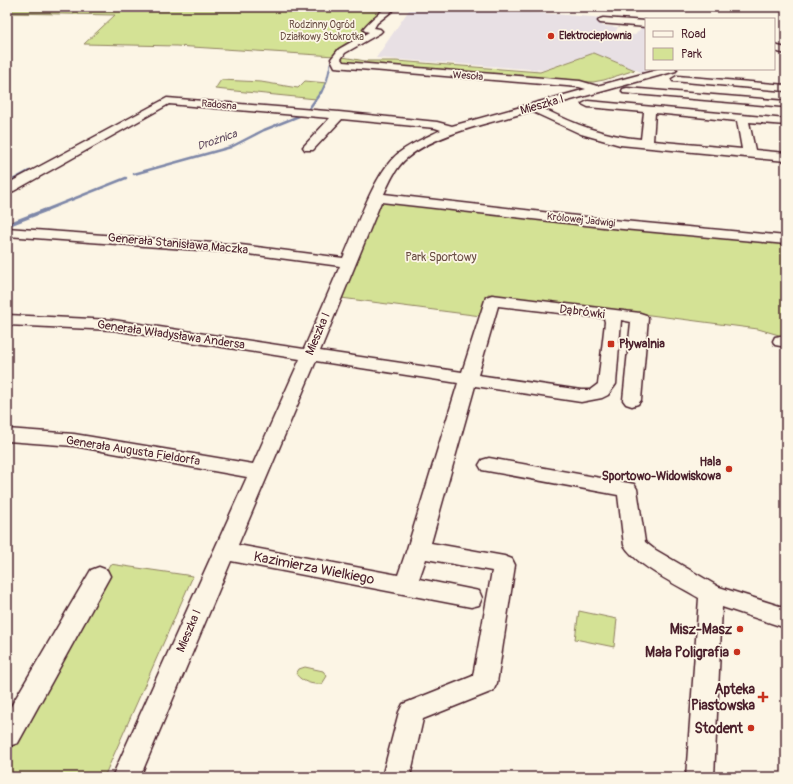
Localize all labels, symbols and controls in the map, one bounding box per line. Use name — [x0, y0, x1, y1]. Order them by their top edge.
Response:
legend — [645, 18, 775, 70]
park label: Rodzinny Ogród Działkowy Stokrotka — [280, 19, 364, 43]
text: Road — [681, 27, 706, 42]
place label: Elektrociepłownia — [559, 30, 632, 42]
marker: Elektrociepłownia — [546, 31, 556, 41]
text: Park — [681, 47, 702, 62]
street label: Wesoła — [452, 69, 484, 83]
street label: Mieszka I — [518, 92, 566, 118]
street label: Radosna — [201, 97, 237, 113]
water label: Drożnica — [195, 127, 239, 153]
street label: Królowej Jadwigi — [546, 210, 616, 230]
street label: Generała Stanisława Maczka — [107, 230, 249, 258]
park label: Park Sportowy — [405, 250, 477, 265]
street label: Dąbrówki — [558, 302, 606, 322]
street label: Mieszka I — [302, 310, 334, 358]
street label: Generała Władysława Andersa — [96, 317, 246, 353]
place label: Pływalnia — [619, 337, 665, 352]
marker: Pływalnia — [606, 339, 616, 349]
street label: Generała Augusta Fieldorfa — [65, 433, 202, 469]
place label: Hala Sportowo-Widowiskowa — [602, 455, 721, 484]
marker: Hala Sportowo-Widowiskowa — [724, 464, 734, 474]
street label: Kazimierza Wielkiego — [252, 548, 376, 588]
street label: Mieszka I — [173, 607, 205, 655]
place label: Misz-Masz — [670, 621, 733, 638]
marker: Misz-Masz — [735, 624, 745, 634]
place label: Mała Poligrafia — [645, 644, 729, 661]
marker: Mała Poligrafia — [732, 647, 742, 657]
place label: Apteka Piastowska — [691, 681, 755, 714]
marker: Apteka Piastowska — [758, 692, 768, 702]
place label: Stodent — [695, 720, 743, 737]
marker: Stodent — [746, 723, 756, 733]

